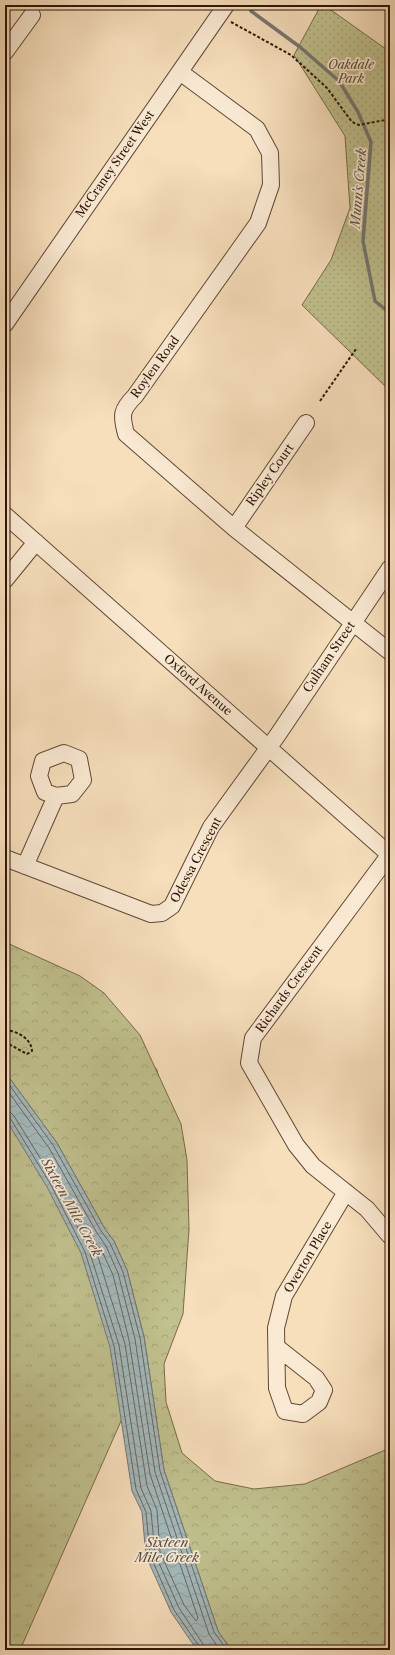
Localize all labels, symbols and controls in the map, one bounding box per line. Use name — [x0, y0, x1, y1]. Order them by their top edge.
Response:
park label: Oakdale Park — [328, 57, 375, 86]
street label: McCraney Street West — [72, 107, 158, 220]
water label: Munn's Creek — [346, 147, 369, 230]
street label: Roylen Road — [127, 332, 183, 401]
street label: Ripley Court — [243, 440, 297, 509]
street label: Culham Street — [299, 618, 358, 695]
street label: Oxford Avenue — [161, 651, 236, 719]
street label: Odessa Crescent — [167, 814, 225, 905]
street label: Richards Crescent — [252, 942, 326, 1035]
water label: Sixteen Mile Creek — [38, 1154, 106, 1259]
street label: Overton Place — [280, 1218, 335, 1295]
water label: Sixteen Mile Creek — [133, 1534, 199, 1565]

